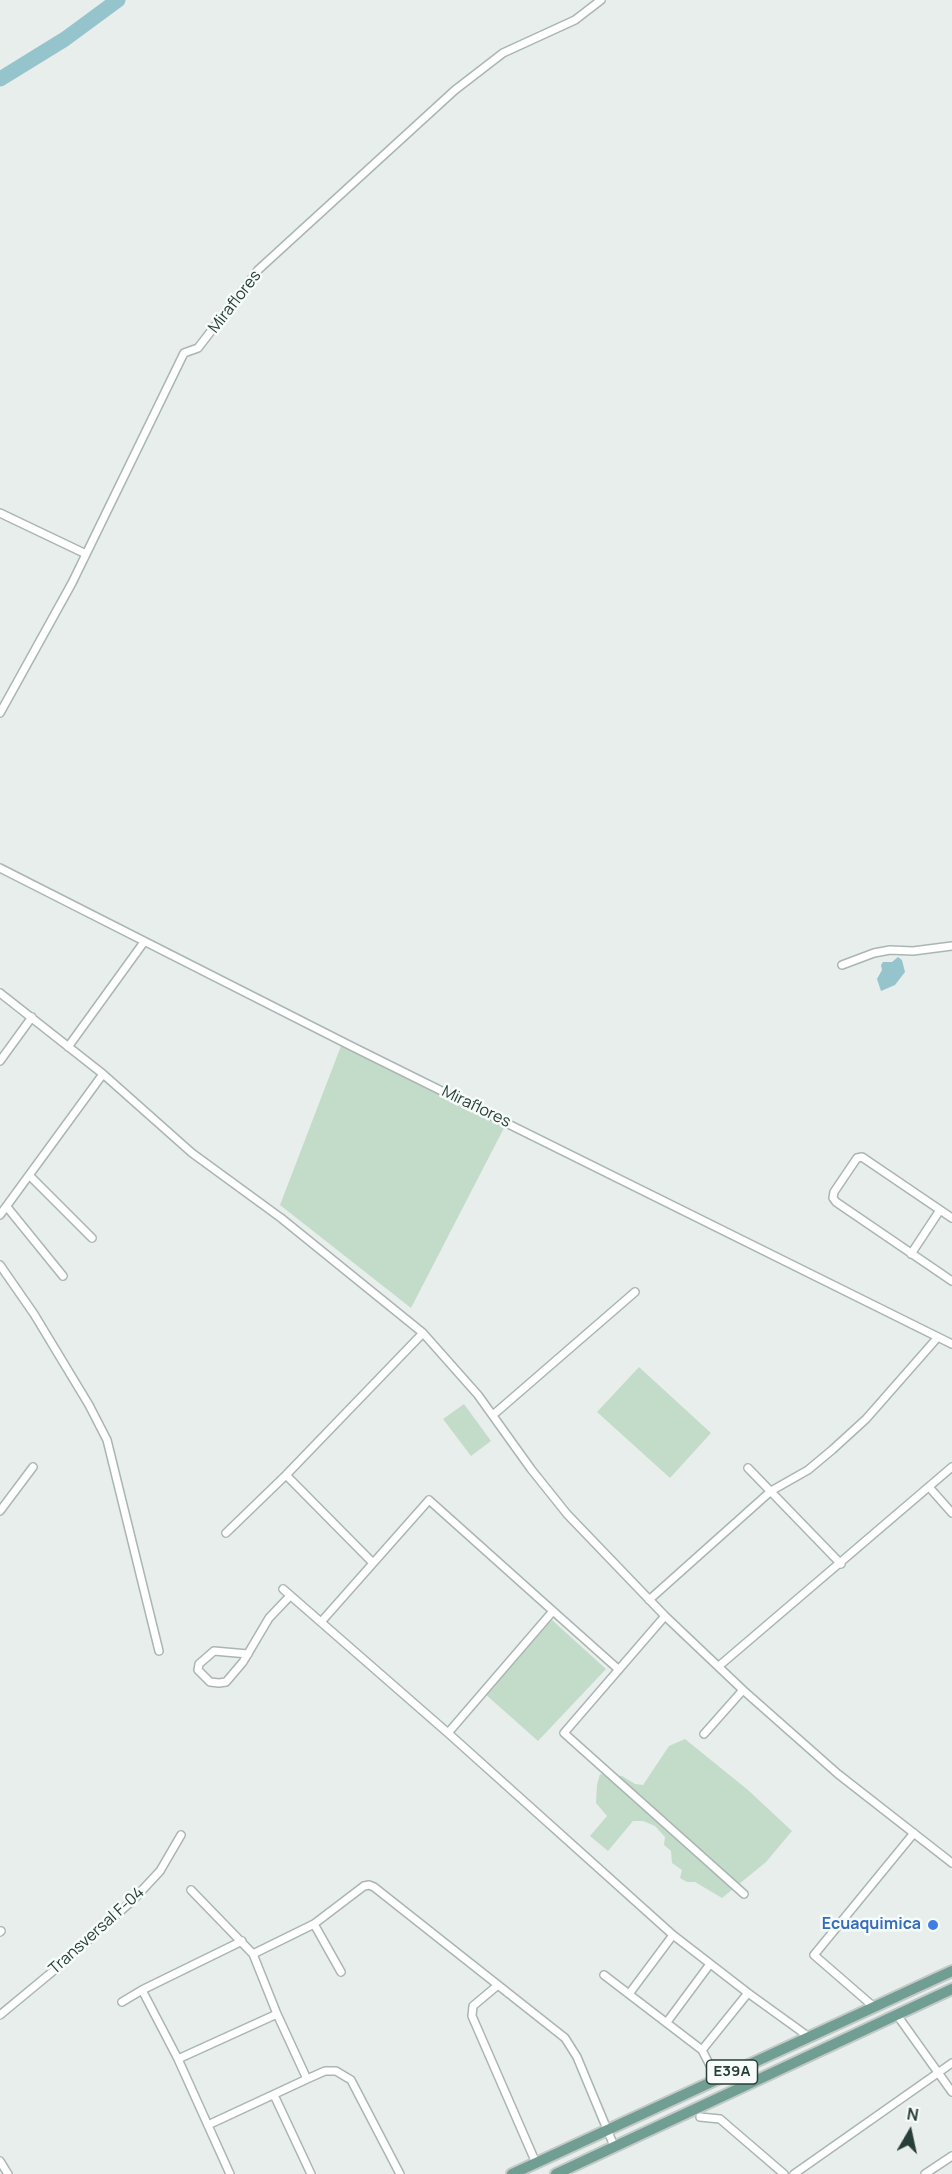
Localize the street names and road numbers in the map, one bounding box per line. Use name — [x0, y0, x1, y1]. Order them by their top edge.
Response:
street label: Miraflores — [205, 267, 265, 337]
street label: Miraflores — [438, 1082, 514, 1132]
street label: Transversal F-04 — [45, 1883, 149, 1979]
road number: E39A — [706, 2060, 758, 2084]

